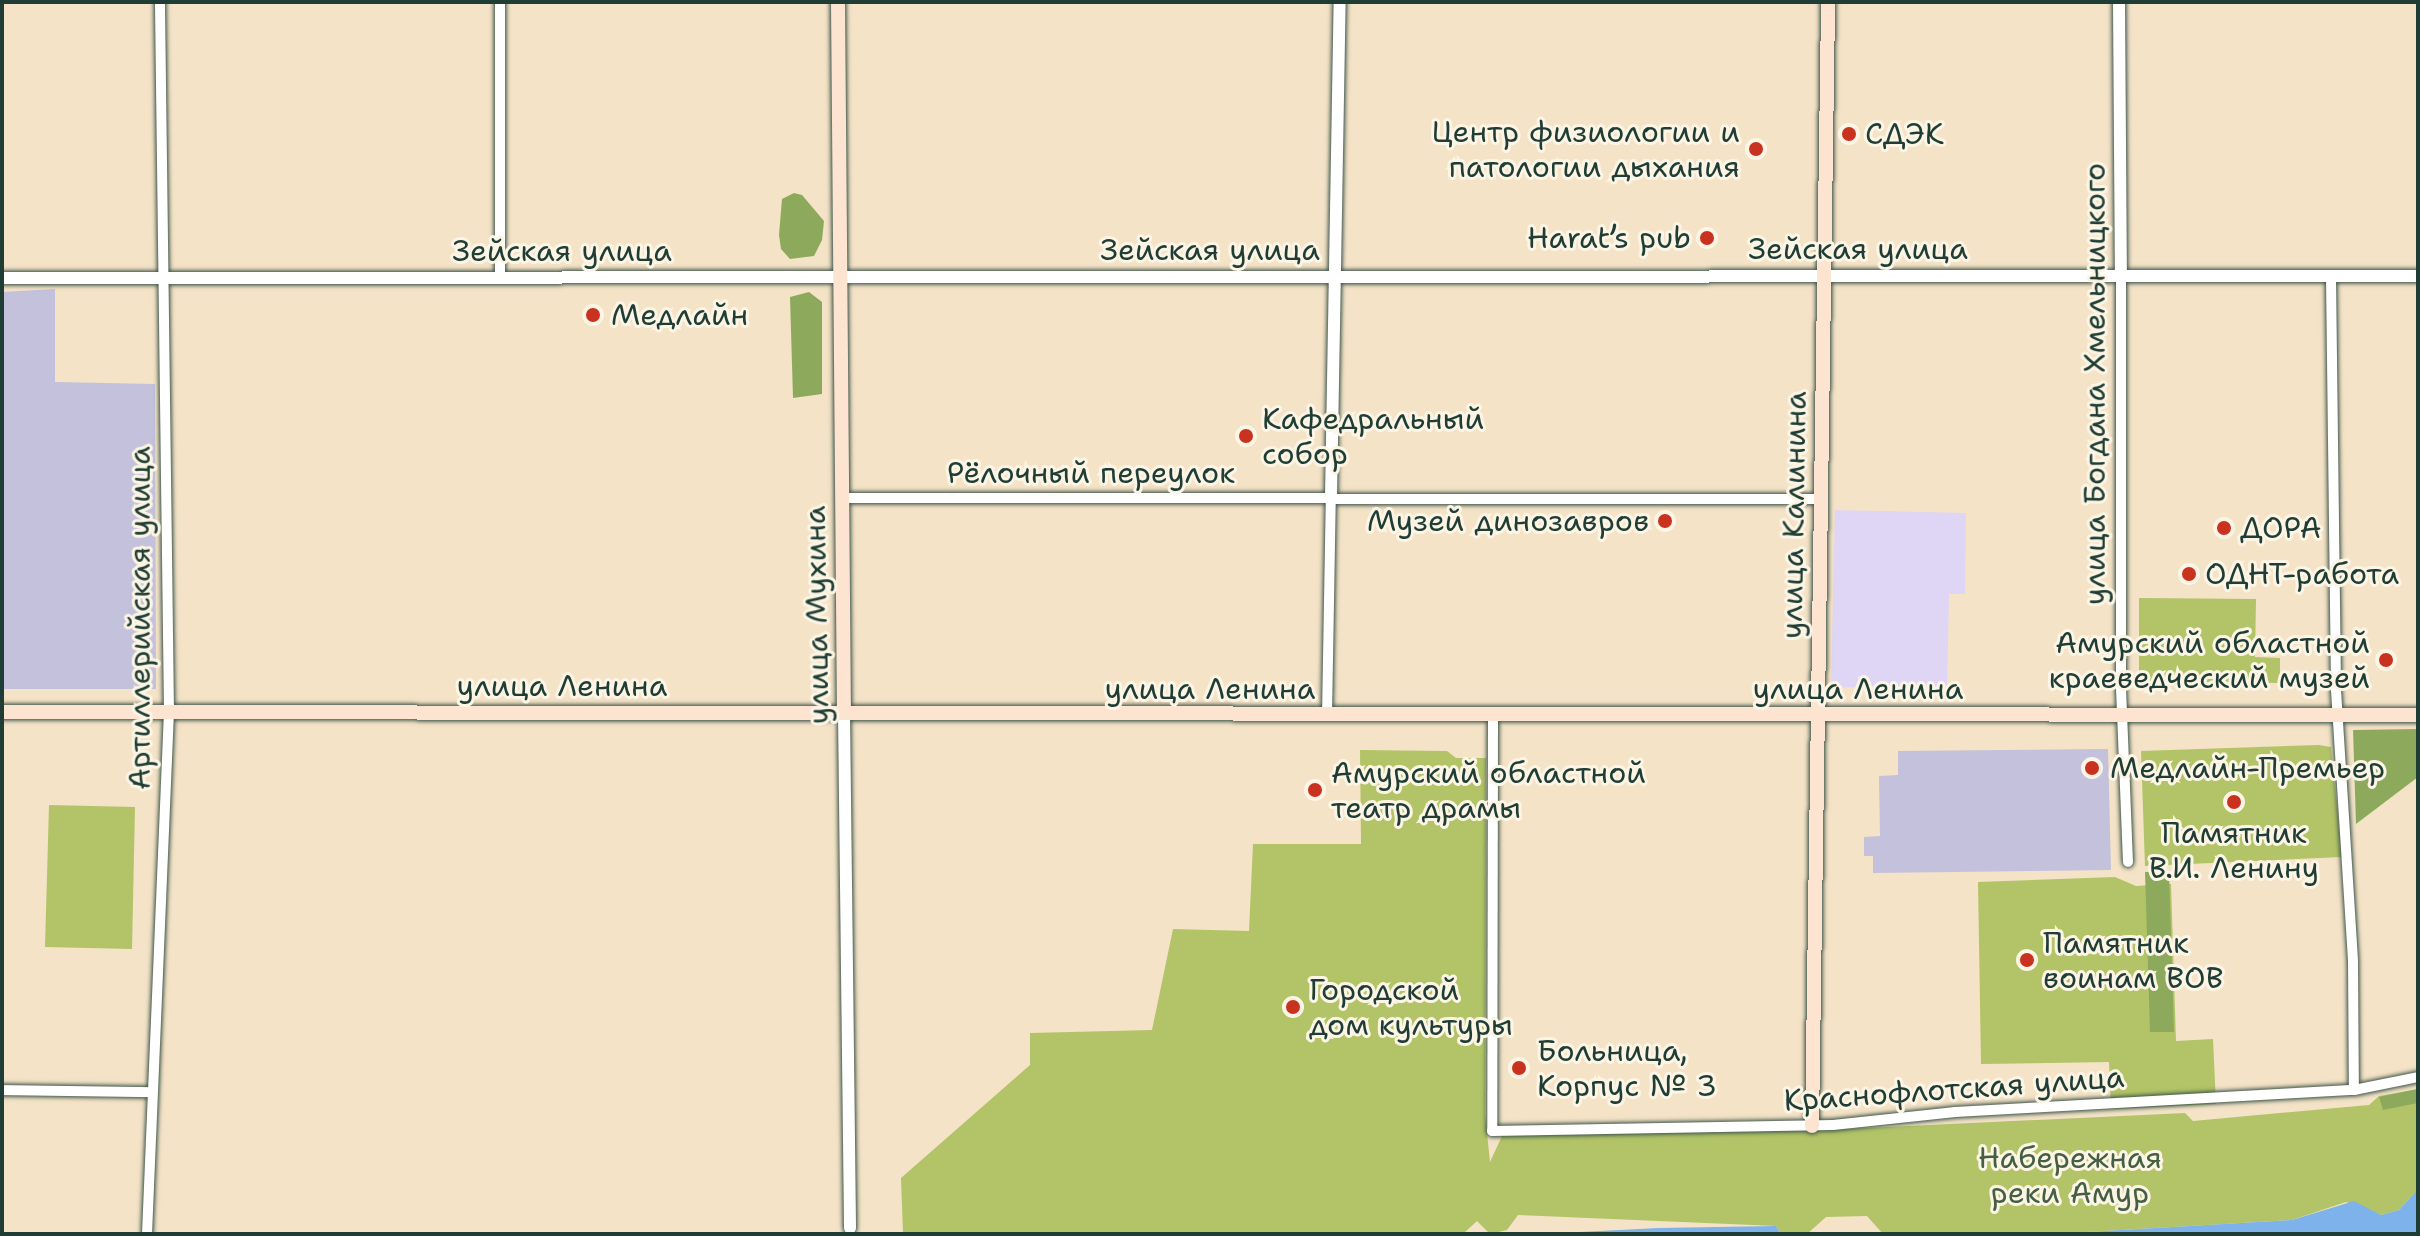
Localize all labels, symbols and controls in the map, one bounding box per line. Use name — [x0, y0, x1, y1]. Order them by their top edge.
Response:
place label: Центр физиологии и патологии дыхания — [1431, 114, 1740, 184]
place label: СДЭК — [1865, 116, 1944, 152]
marker: СДЭК — [1840, 125, 1858, 143]
marker: Центр физиологии и патологии дыхания — [1747, 140, 1765, 158]
street label: улица Богдана Хмельницкого — [2077, 163, 2113, 605]
place label: Harat’s pub — [1527, 220, 1691, 256]
marker: Harat’s pub — [1698, 229, 1716, 247]
street label: Зейская улица — [1748, 231, 1968, 267]
street label: Зейская улица — [1100, 232, 1320, 268]
street label: Зейская улица — [452, 233, 672, 269]
place label: Медлайн — [611, 297, 748, 333]
marker: Медлайн — [582, 304, 604, 326]
street label: улица Калинина — [1774, 391, 1814, 639]
place label: Кафедральный собор — [1262, 401, 1484, 472]
marker: Кафедральный собор — [1237, 427, 1255, 445]
street label: Артиллерийская улица — [122, 446, 158, 790]
street label: Рёлочный переулок — [947, 455, 1235, 491]
place label: Музей динозавров — [1367, 503, 1649, 539]
street label: улица Мухина — [797, 505, 837, 725]
place label: ДОРА — [2240, 510, 2322, 546]
marker: Музей динозавров — [1656, 512, 1674, 530]
marker: ДОРА — [2215, 519, 2233, 537]
place label: ОДНТ-работа — [2205, 556, 2399, 592]
marker: ОДНТ-работа — [2180, 565, 2198, 583]
place label: Амурский областной краеведческий музей — [2049, 625, 2370, 696]
marker: Амурский областной краеведческий музей — [2377, 651, 2395, 669]
street label: улица Ленина — [457, 668, 667, 704]
street label: улица Ленина — [1105, 671, 1315, 707]
street label: улица Ленина — [1753, 671, 1963, 707]
place label: Медлайн-Премьер — [2110, 750, 2385, 786]
place label: Амурский областной театр драмы — [1331, 755, 1646, 826]
marker: Медлайн-Премьер — [2081, 757, 2103, 779]
marker: Амурский областной театр драмы — [1306, 781, 1324, 799]
marker: Памятник В.И. Ленину — [2225, 793, 2243, 811]
place label: Памятник В.И. Ленину — [2149, 815, 2319, 886]
place label: Памятник воинам ВОВ — [2043, 925, 2223, 996]
marker: Памятник воинам ВОВ — [2018, 951, 2036, 969]
place label: Городской дом культуры — [1309, 972, 1513, 1042]
marker: Городской дом культуры — [1284, 998, 1302, 1016]
place label: Больница, Корпус № 3 — [1537, 1033, 1717, 1104]
marker: Больница, Корпус № 3 — [1508, 1057, 1530, 1079]
street label: Краснофлотская улица — [1783, 1059, 2125, 1119]
park label: Набережная реки Амур — [1978, 1140, 2162, 1210]

